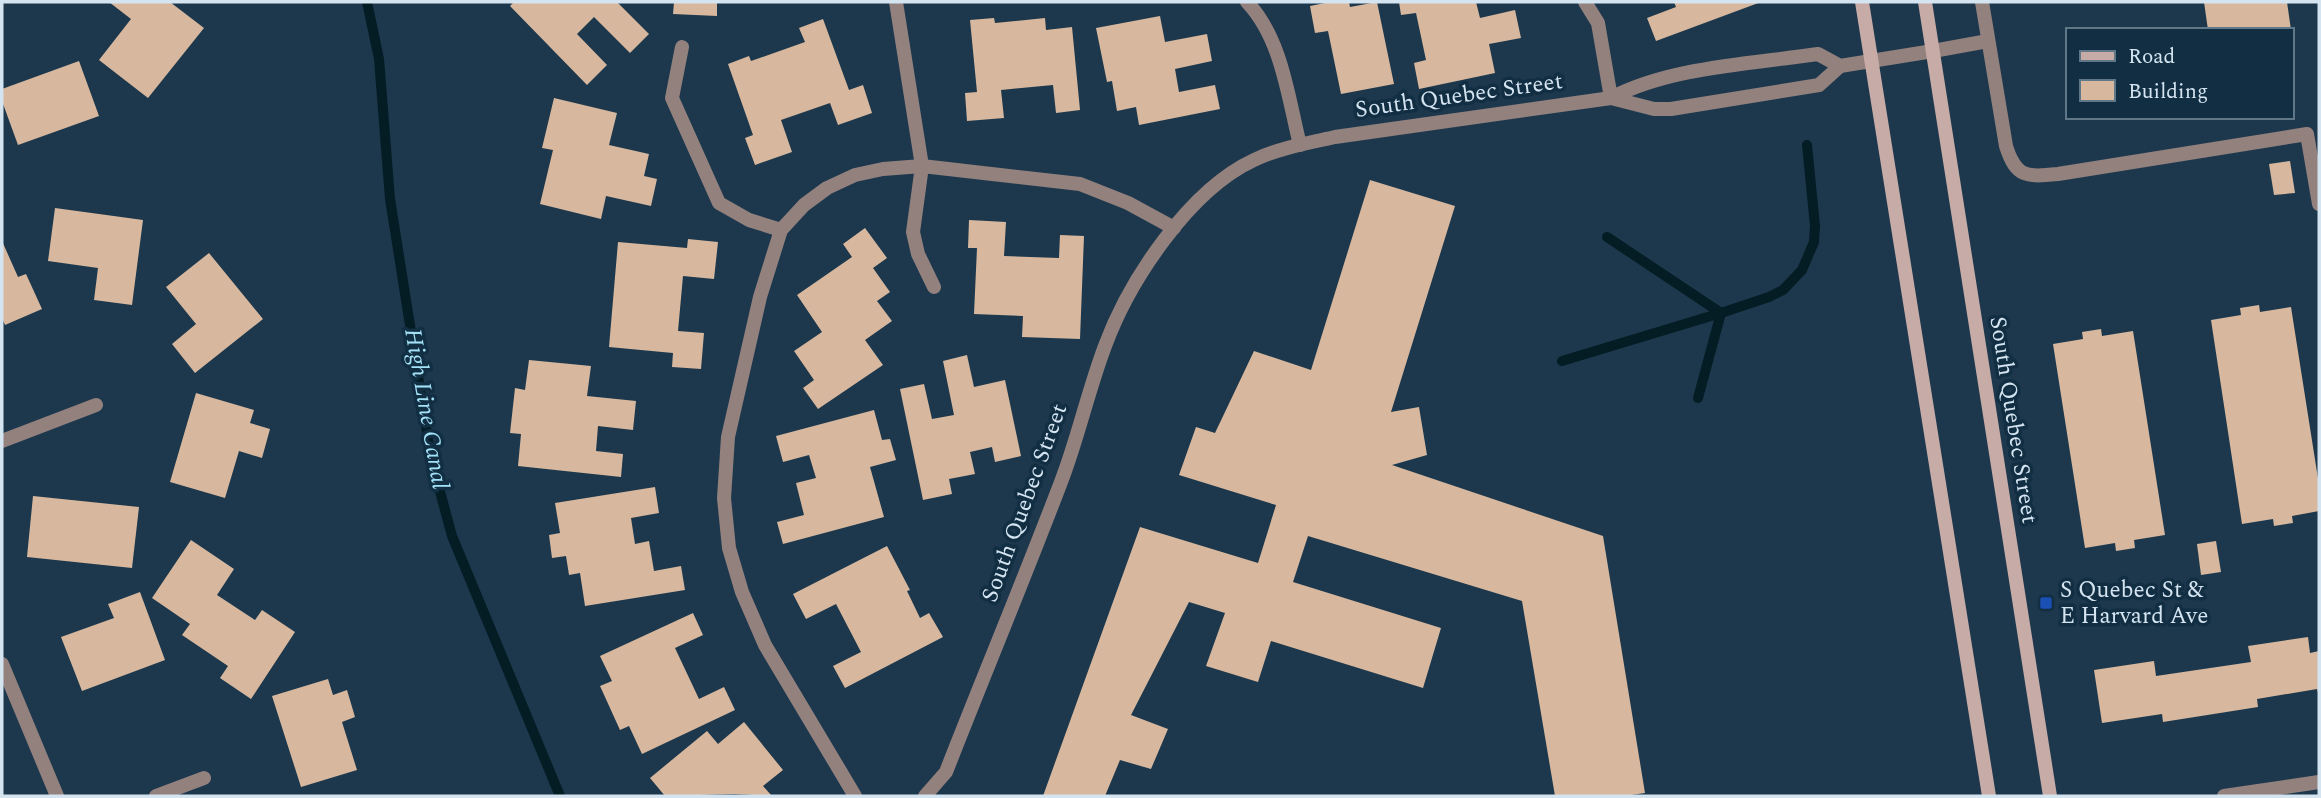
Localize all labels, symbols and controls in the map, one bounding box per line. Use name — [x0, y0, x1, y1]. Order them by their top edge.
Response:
legend — [2066, 28, 2293, 119]
text: Road — [2128, 41, 2175, 73]
street label: South Quebec Street — [1353, 64, 1565, 128]
text: Building — [2128, 76, 2208, 108]
street label: South Quebec Street — [1979, 314, 2047, 526]
water label: High Line Canal — [394, 326, 458, 492]
street label: South Quebec Street — [973, 399, 1077, 607]
place label: S Quebec St & E Harvard Ave — [2060, 573, 2208, 634]
marker: S Quebec St & E Harvard Ave — [2038, 595, 2054, 611]

